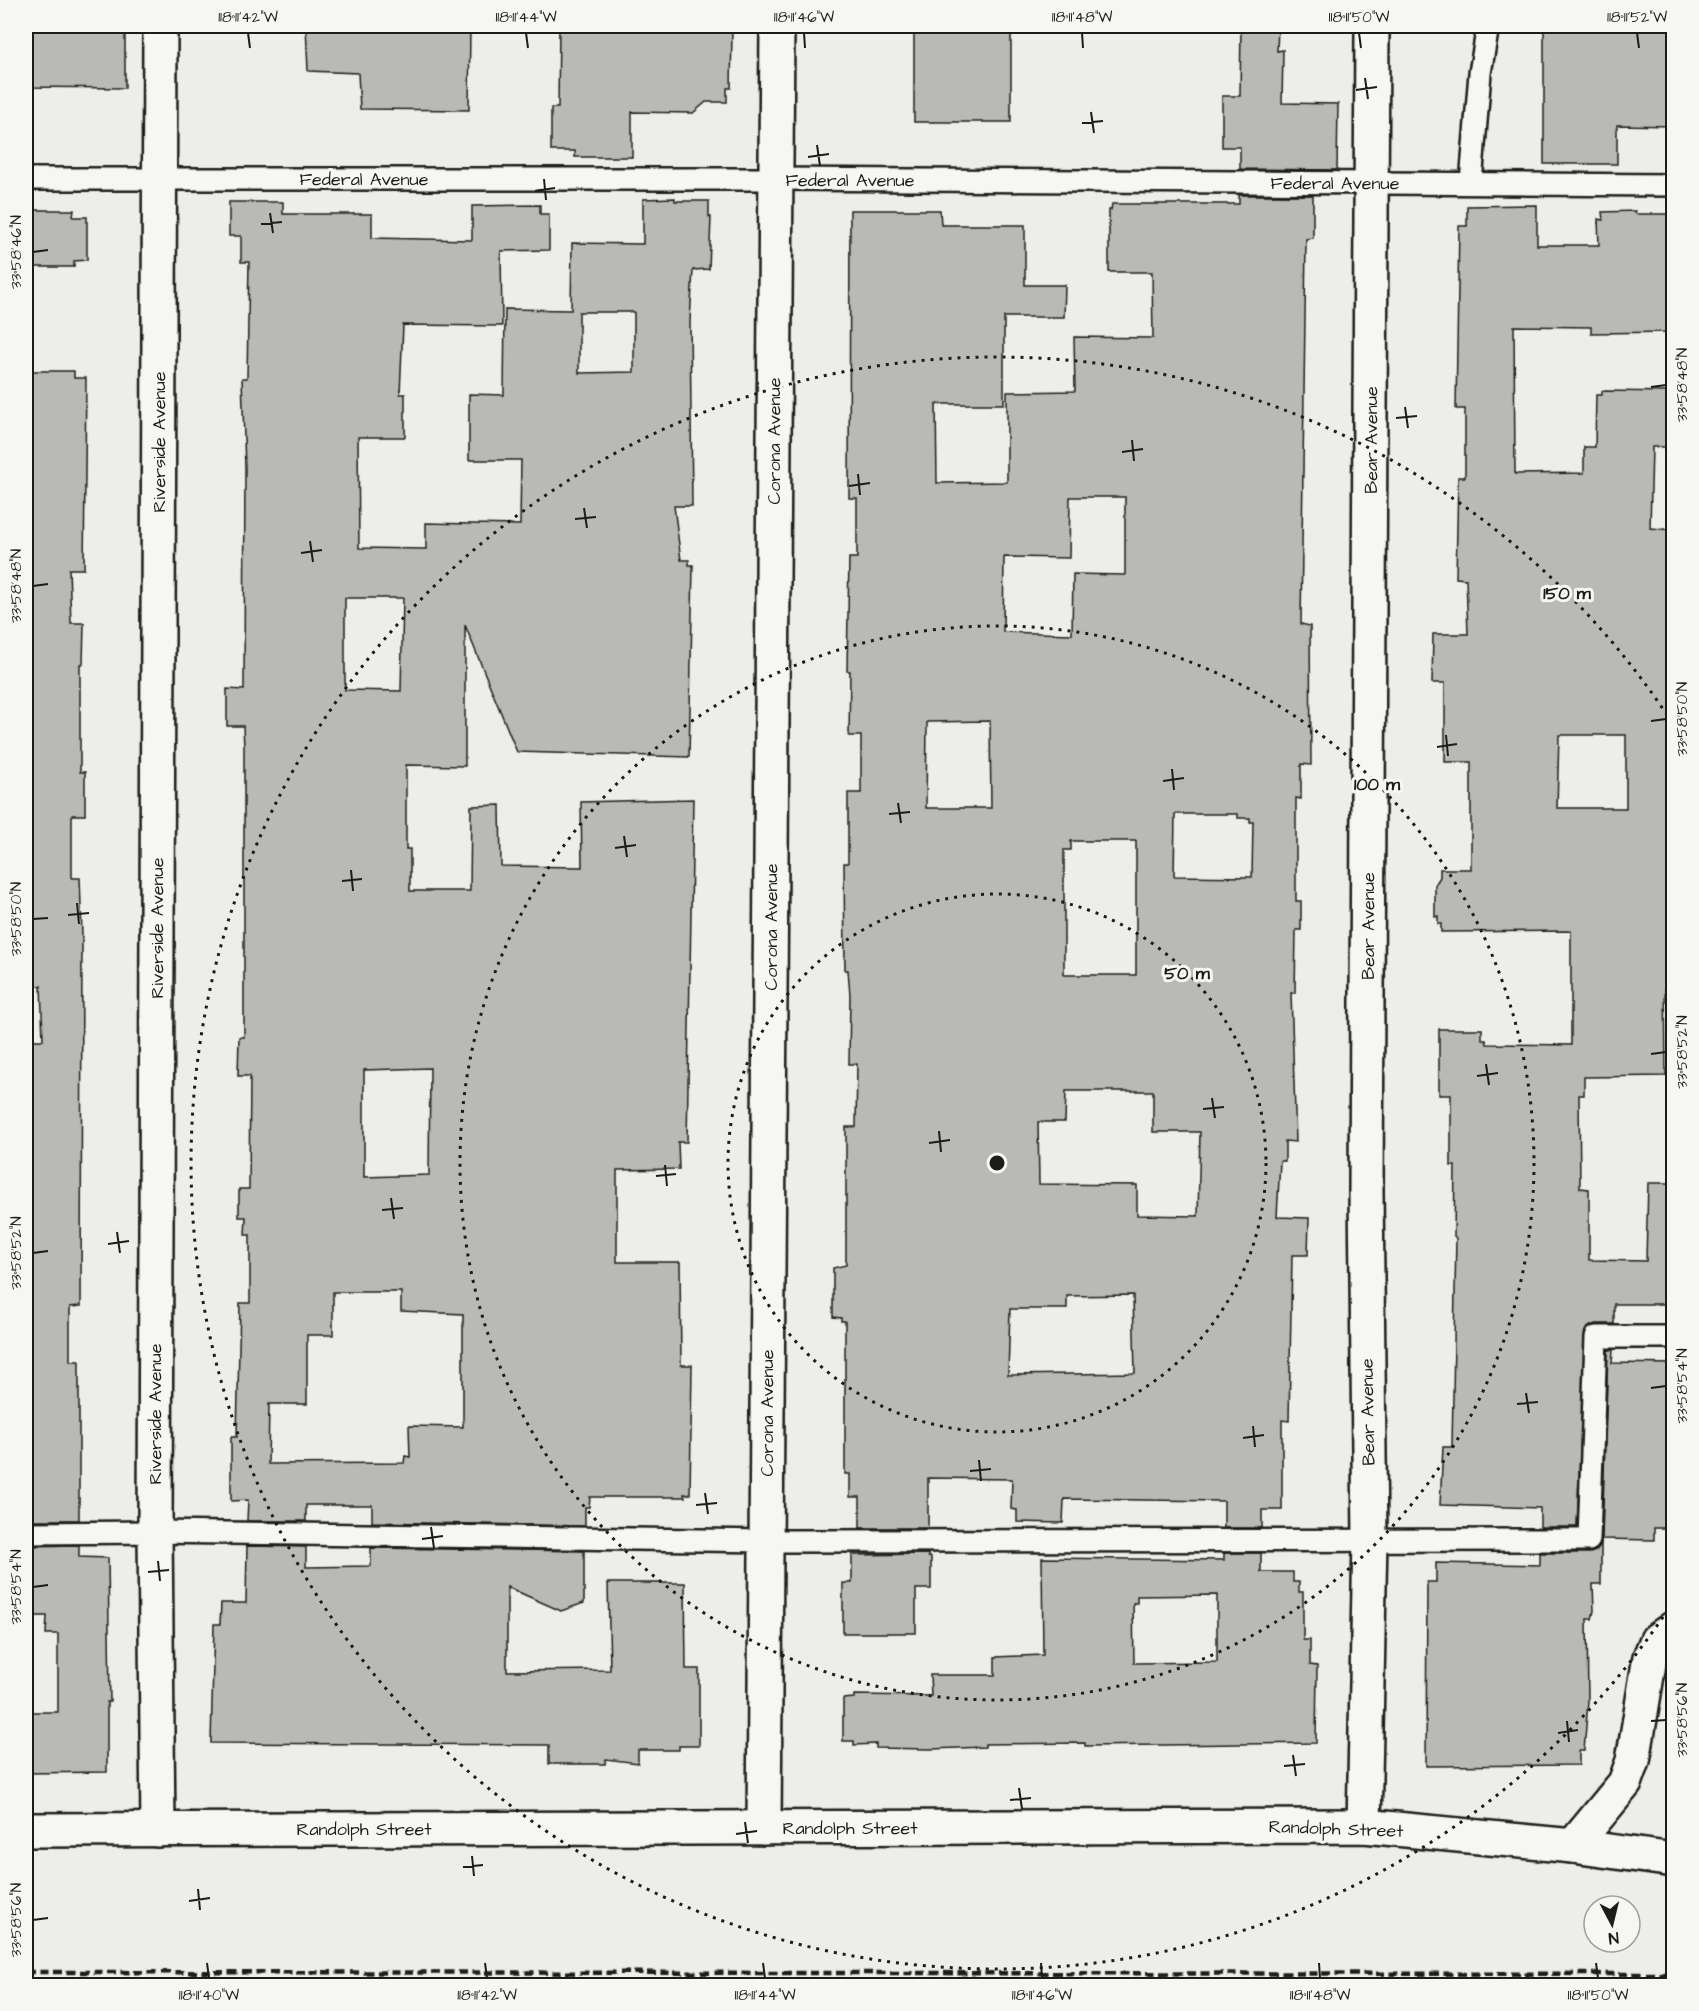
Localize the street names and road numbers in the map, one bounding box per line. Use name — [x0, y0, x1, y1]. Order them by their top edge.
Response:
street label: Federal Avenue — [300, 167, 429, 192]
street label: Federal Avenue — [786, 168, 915, 193]
street label: Federal Avenue — [1271, 171, 1400, 196]
street label: Riverside Avenue — [147, 371, 172, 512]
street label: Corona Avenue — [762, 377, 787, 504]
street label: Bear Avenue — [1359, 386, 1384, 494]
street label: Riverside Avenue — [145, 857, 170, 998]
street label: Corona Avenue — [759, 863, 784, 990]
street label: Bear Avenue — [1356, 872, 1381, 980]
street label: Riverside Avenue — [143, 1343, 168, 1484]
street label: Corona Avenue — [755, 1349, 780, 1476]
street label: Bear Avenue — [1355, 1358, 1381, 1466]
street label: Randolph Street — [1268, 1814, 1405, 1844]
street label: Randolph Street — [783, 1816, 918, 1841]
street label: Randolph Street — [297, 1817, 432, 1842]

